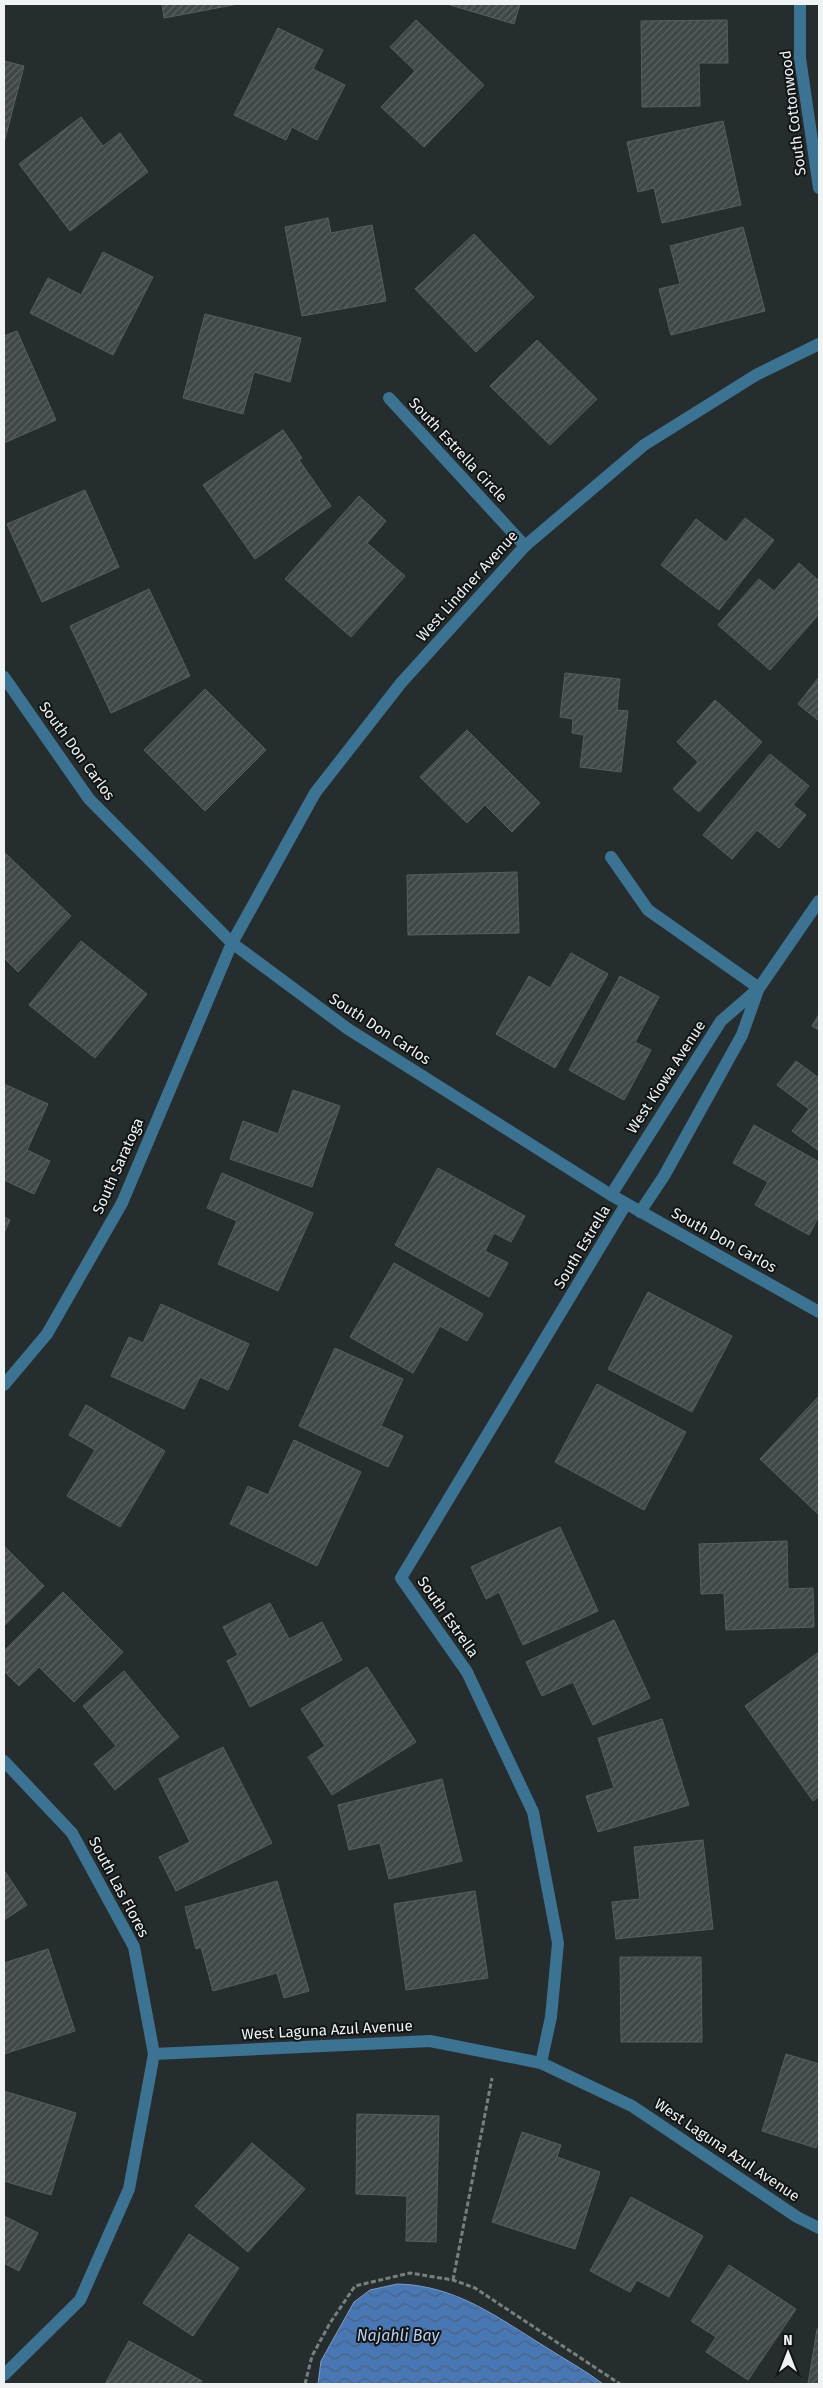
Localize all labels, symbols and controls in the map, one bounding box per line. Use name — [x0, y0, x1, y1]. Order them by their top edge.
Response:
street label: South Cottonwood — [776, 49, 810, 177]
street label: South Estrella Circle — [405, 394, 511, 506]
street label: West Lindner Avenue — [413, 527, 521, 645]
street label: South Don Carlos — [35, 698, 119, 804]
street label: South Don Carlos — [326, 990, 434, 1068]
street label: West Kiowa Avenue — [623, 1017, 709, 1137]
street label: South Saratoga — [89, 1115, 147, 1217]
street label: South Estrella — [550, 1202, 614, 1292]
street label: South Don Carlos — [668, 1204, 780, 1276]
street label: South Estrella — [413, 1573, 483, 1661]
street label: South Las Flores — [85, 1834, 153, 1940]
street label: West Laguna Azul Avenue — [241, 2017, 413, 2043]
street label: West Laguna Azul Avenue — [651, 2095, 803, 2205]
water label: Najahli Bay — [357, 2326, 440, 2345]
north arrow — [763, 2328, 813, 2378]
text: N — [783, 2332, 793, 2349]

